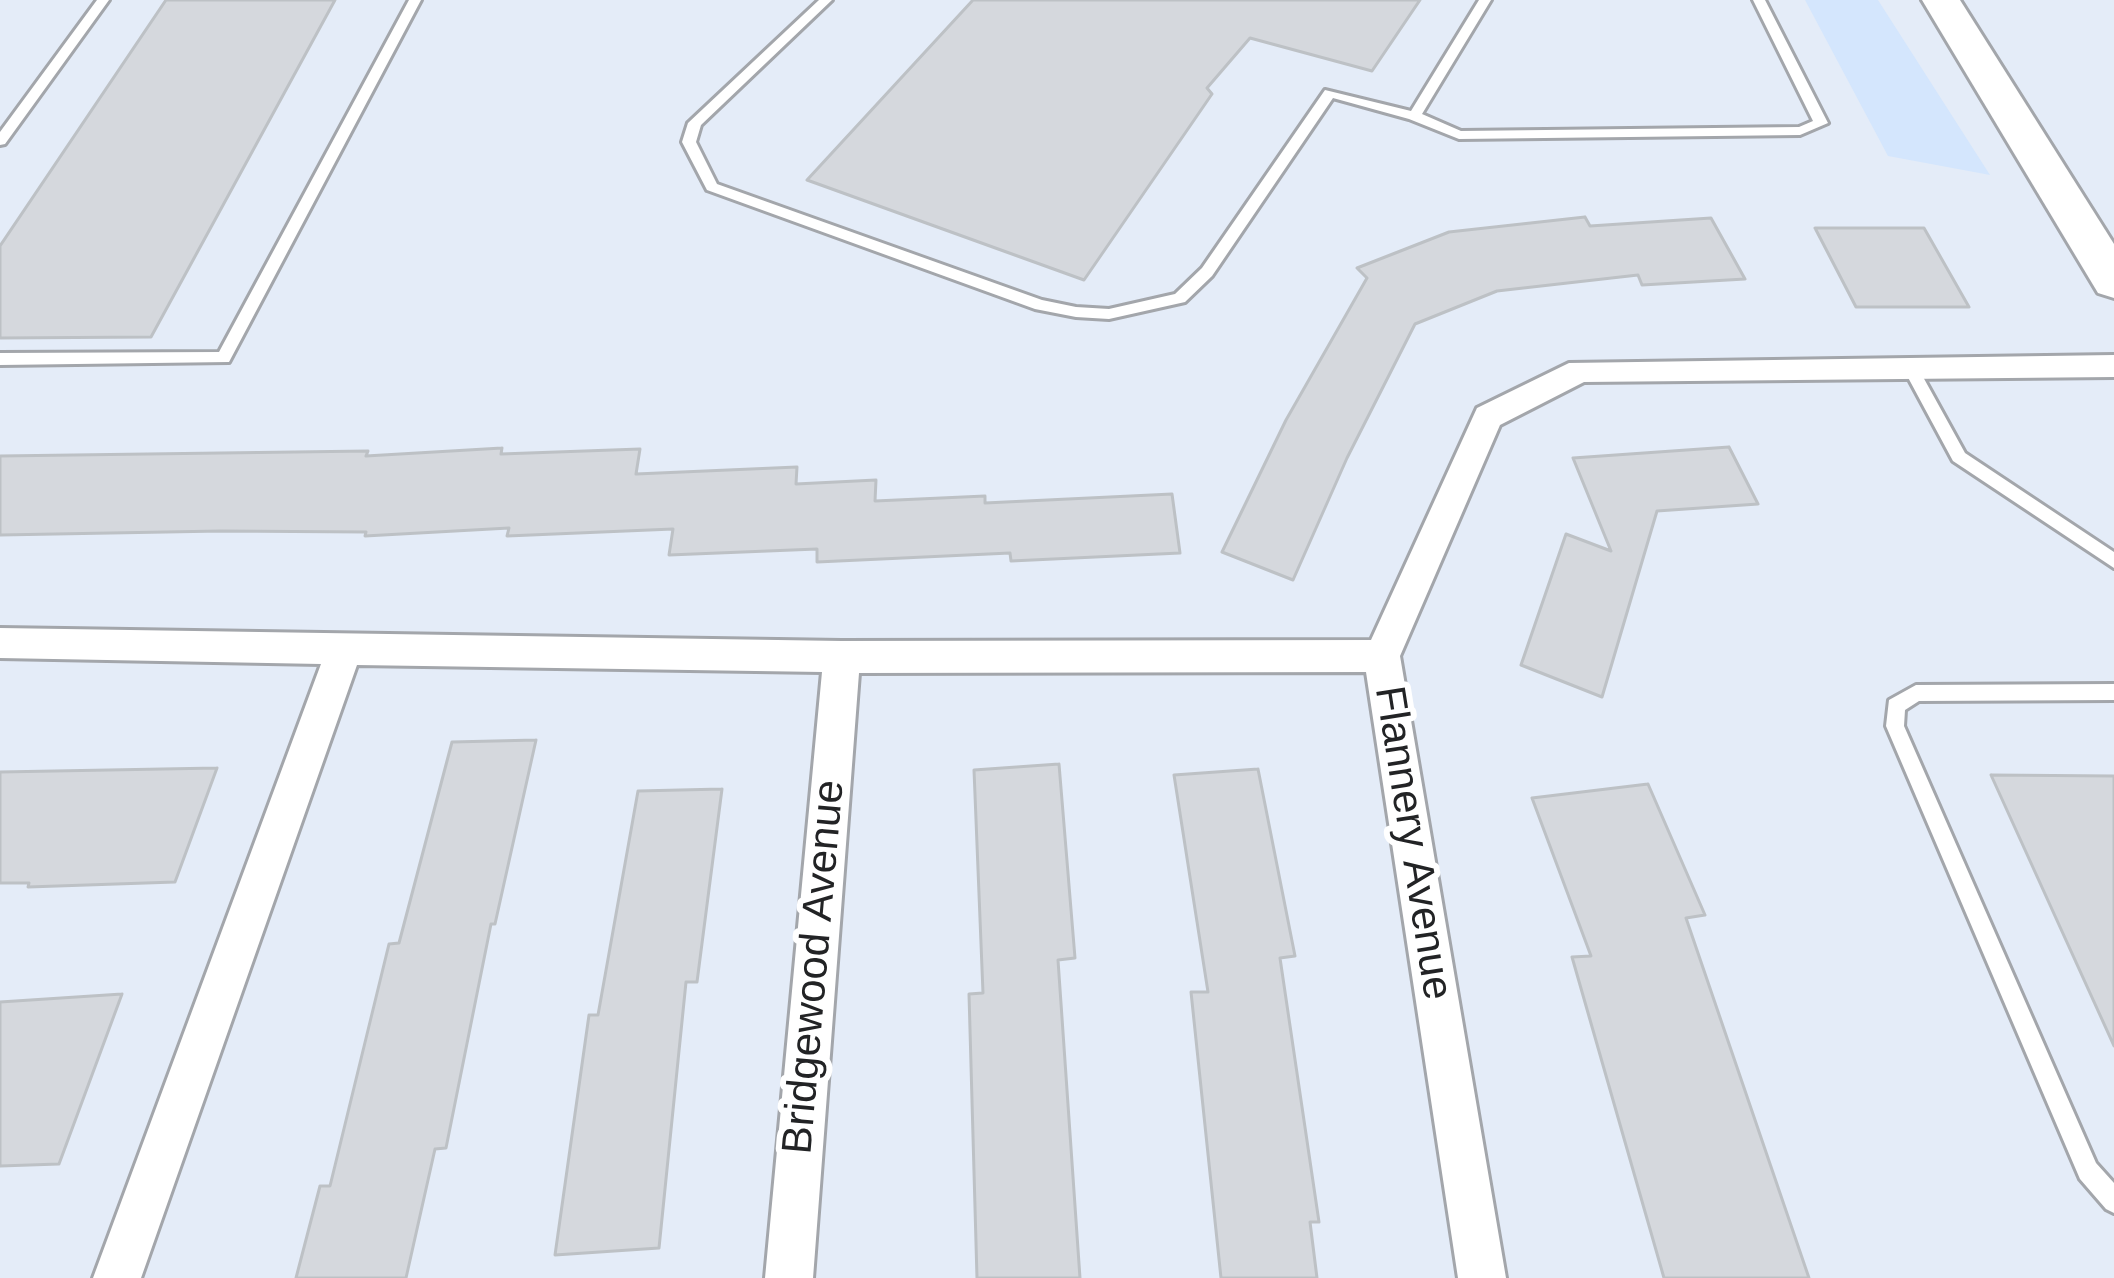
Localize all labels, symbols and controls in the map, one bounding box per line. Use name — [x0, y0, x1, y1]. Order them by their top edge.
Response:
street label: Flannery Avenue — [1362, 683, 1462, 1003]
street label: Bridgewood Avenue — [774, 778, 856, 1156]

